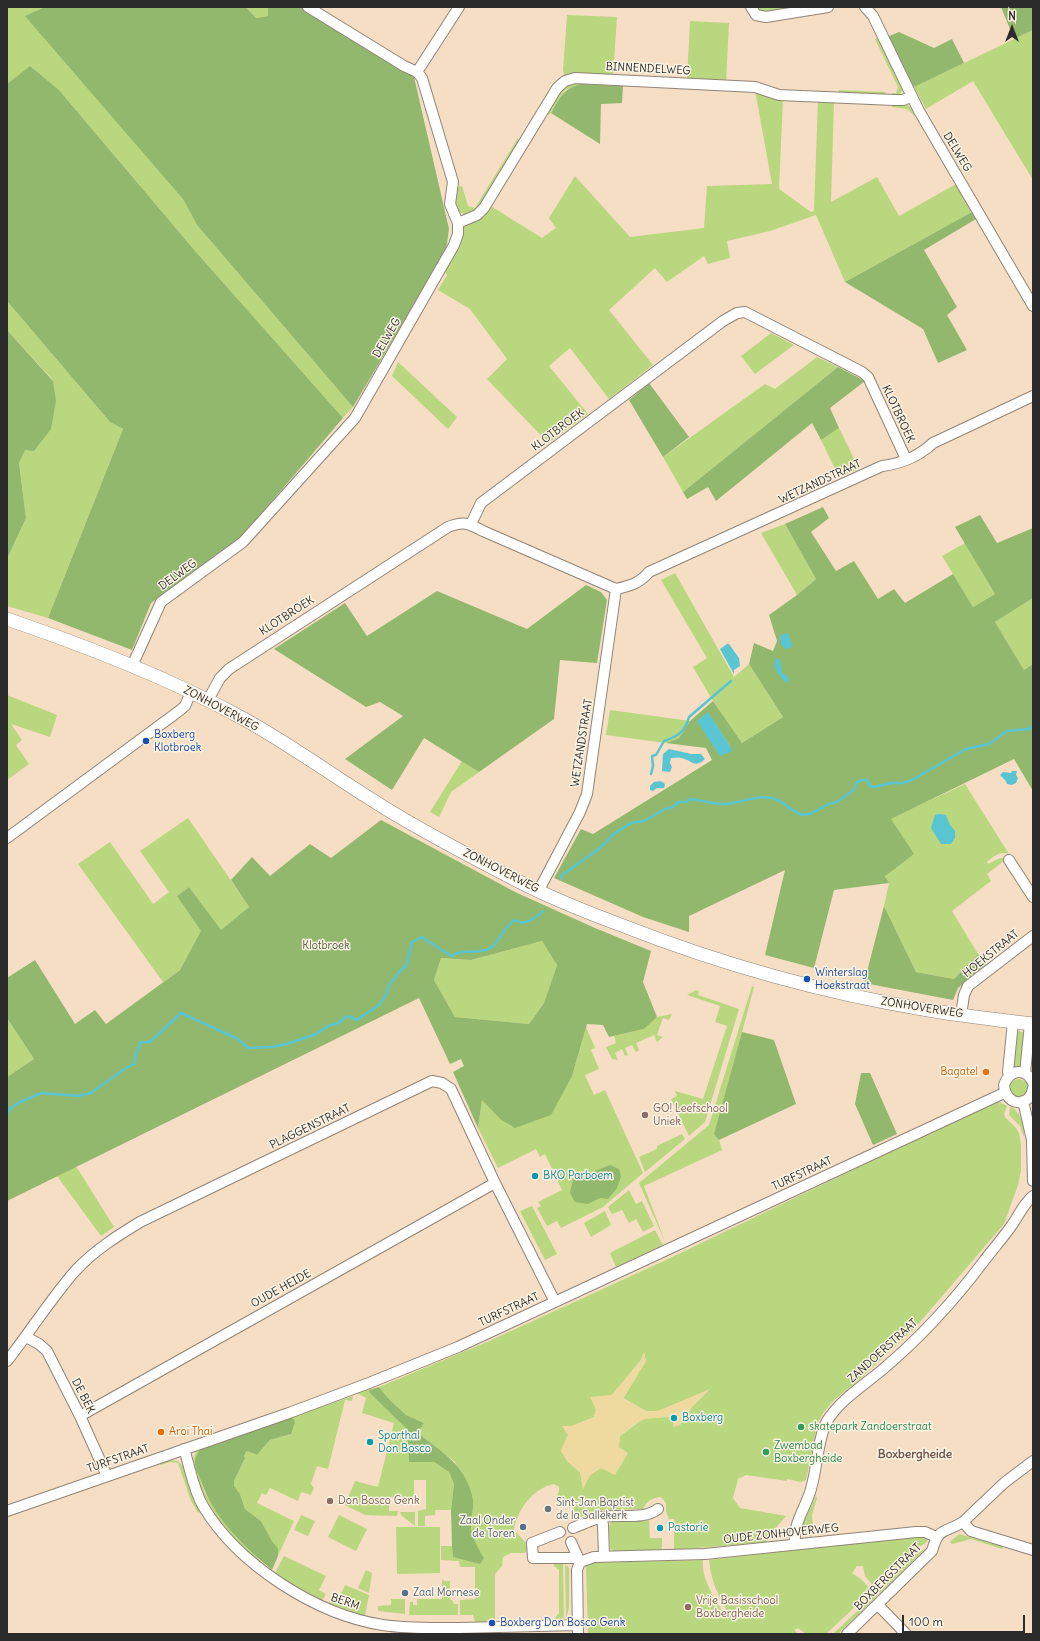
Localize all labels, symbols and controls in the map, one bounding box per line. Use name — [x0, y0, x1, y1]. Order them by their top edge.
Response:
north arrow — [992, 8, 1032, 48]
text: N — [1008, 9, 1016, 23]
street label: BINNENDELWEG — [605, 60, 691, 78]
street label: DELWEG — [940, 130, 974, 174]
street label: DELWEG — [370, 316, 404, 360]
street label: KLOTBROEK — [879, 383, 917, 445]
street label: KLOTBROEK — [529, 406, 587, 454]
street label: WETZANDSTRAAT — [777, 457, 863, 507]
street label: DELWEG — [156, 557, 200, 593]
street label: KLOTBROEK — [257, 594, 317, 638]
street label: ZONHOVERWEG — [181, 684, 261, 734]
street label: WETZANDSTRAAT — [569, 698, 595, 788]
place label: Boxberg Klotbroek — [154, 728, 201, 754]
marker: Boxberg Klotbroek — [141, 736, 151, 746]
street label: ZONHOVERWEG — [461, 846, 541, 896]
street label: HOEKSTRAAT — [960, 928, 1022, 980]
park label: Klotbroek — [302, 939, 350, 953]
place label: Winterslag Hoekstraat — [815, 966, 870, 992]
marker: Winterslag Hoekstraat — [802, 974, 812, 984]
street label: ZONHOVERWEG — [880, 995, 964, 1021]
place label: Bagatel — [940, 1065, 978, 1079]
marker: Bagatel — [981, 1067, 991, 1077]
street label: PLAGGENSTRAAT — [268, 1102, 352, 1152]
place label: GO! Leefschool Uniek — [653, 1102, 728, 1128]
marker: GO! Leefschool Uniek — [640, 1110, 650, 1120]
street label: TURFSTRAAT — [770, 1154, 834, 1194]
place label: BKO Parboem — [543, 1169, 613, 1183]
marker: BKO Parboem — [530, 1171, 540, 1181]
street label: OUDE HEIDE — [249, 1267, 313, 1311]
street label: TURFSTRAAT — [477, 1290, 541, 1330]
street label: ZANDOERSTRAAT — [846, 1316, 920, 1386]
street label: DE BEK — [69, 1376, 97, 1416]
place label: Boxberg — [682, 1411, 723, 1425]
marker: Boxberg — [669, 1413, 679, 1423]
place label: skatepark Zandoerstraat — [809, 1420, 932, 1434]
marker: skatepark Zandoerstraat — [796, 1422, 806, 1432]
place label: Aroi Thai — [169, 1425, 213, 1439]
marker: Aroi Thai — [156, 1427, 166, 1437]
place label: Sporthal Don Bosco — [378, 1429, 431, 1455]
marker: Sporthal Don Bosco — [365, 1437, 375, 1447]
place label: Zwembad Boxbergheide — [774, 1439, 842, 1465]
street label: TURFSTRAAT — [85, 1442, 151, 1476]
marker: Zwembad Boxbergheide — [761, 1447, 771, 1457]
district label: Boxbergheide — [878, 1448, 952, 1462]
place label: Don Bosco Genk — [338, 1494, 420, 1508]
marker: Don Bosco Genk — [325, 1496, 335, 1506]
place label: Sint-Jan Baptist de la Sallekerk — [556, 1496, 634, 1522]
marker: Sint-Jan Baptist de la Sallekerk — [543, 1504, 553, 1514]
place label: Zaal Onder de Toren — [460, 1514, 515, 1540]
place label: Pastorie — [668, 1521, 708, 1535]
street label: OUDE ZONHOVERWEG — [723, 1521, 839, 1547]
marker: Zaal Onder de Toren — [518, 1522, 528, 1532]
marker: Pastorie — [655, 1523, 665, 1533]
street label: BOXBERGSTRAAT — [852, 1541, 924, 1613]
place label: Zaal Mornese — [413, 1586, 479, 1600]
marker: Zaal Mornese — [400, 1588, 410, 1598]
street label: BERM — [329, 1591, 361, 1613]
place label: Vrije Basisschool Boxbergheide — [696, 1594, 778, 1620]
marker: Vrije Basisschool Boxbergheide — [683, 1602, 693, 1612]
scale bar — [904, 1607, 1027, 1633]
text: 100 m — [909, 1614, 943, 1629]
place label: Boxberg Don Bosco Genk — [500, 1616, 625, 1630]
marker: Boxberg Don Bosco Genk — [487, 1618, 497, 1628]

